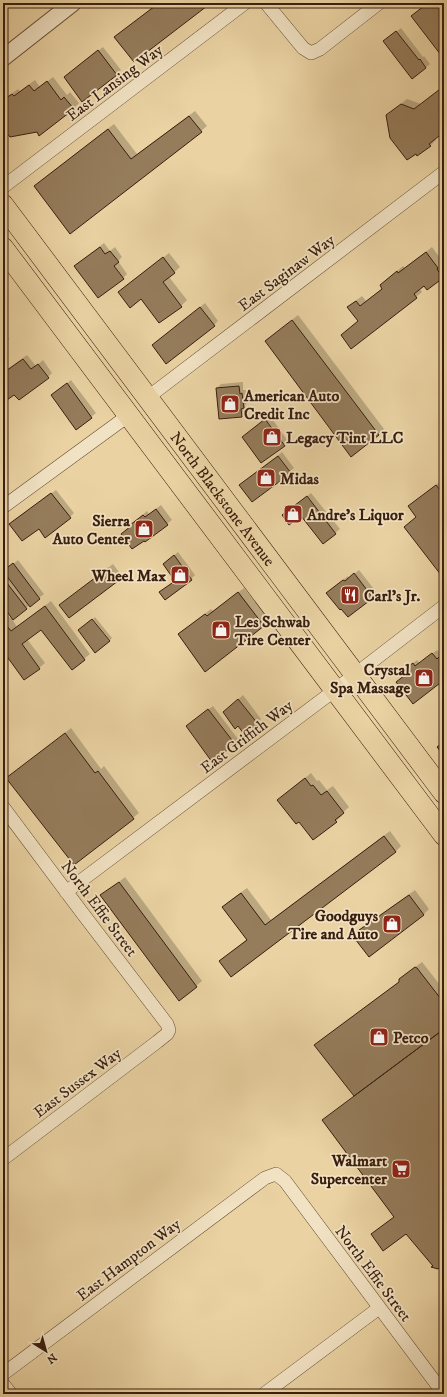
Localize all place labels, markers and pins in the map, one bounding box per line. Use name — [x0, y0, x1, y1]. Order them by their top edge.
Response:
place label: American Auto Credit Inc — [243, 386, 339, 424]
shop icon: American Auto Credit Inc — [219, 393, 241, 415]
shop icon: Legacy Tint LLC — [261, 426, 283, 448]
place label: Legacy Tint LLC — [286, 428, 403, 448]
shop icon: Midas — [255, 467, 277, 489]
place label: Midas — [280, 469, 320, 489]
shop icon: Andre's Liquor — [282, 503, 304, 525]
place label: Andre's Liquor — [306, 505, 405, 526]
place label: Sierra Auto Center — [52, 511, 131, 549]
shop icon: Sierra Auto Center — [133, 518, 155, 540]
shop icon: Wheel Max — [169, 564, 191, 586]
place label: Wheel Max — [91, 566, 166, 586]
restaurant icon: Carl's Jr. — [339, 584, 361, 606]
place label: Carl's Jr. — [364, 586, 420, 606]
place label: Les Schwab Tire Center — [234, 612, 311, 650]
shop icon: Les Schwab Tire Center — [210, 619, 232, 641]
place label: Crystal Spa Massage — [330, 660, 411, 698]
shop icon: Crystal Spa Massage — [413, 667, 435, 689]
place label: Goodguys Tire and Auto — [287, 906, 379, 944]
shop icon: Goodguys Tire and Auto — [381, 913, 403, 935]
shop icon: Petco — [368, 1026, 390, 1048]
place label: Petco — [393, 1028, 429, 1048]
place label: Walmart Supercenter — [311, 1151, 388, 1189]
supermarket icon: Walmart Supercenter — [390, 1158, 412, 1180]

